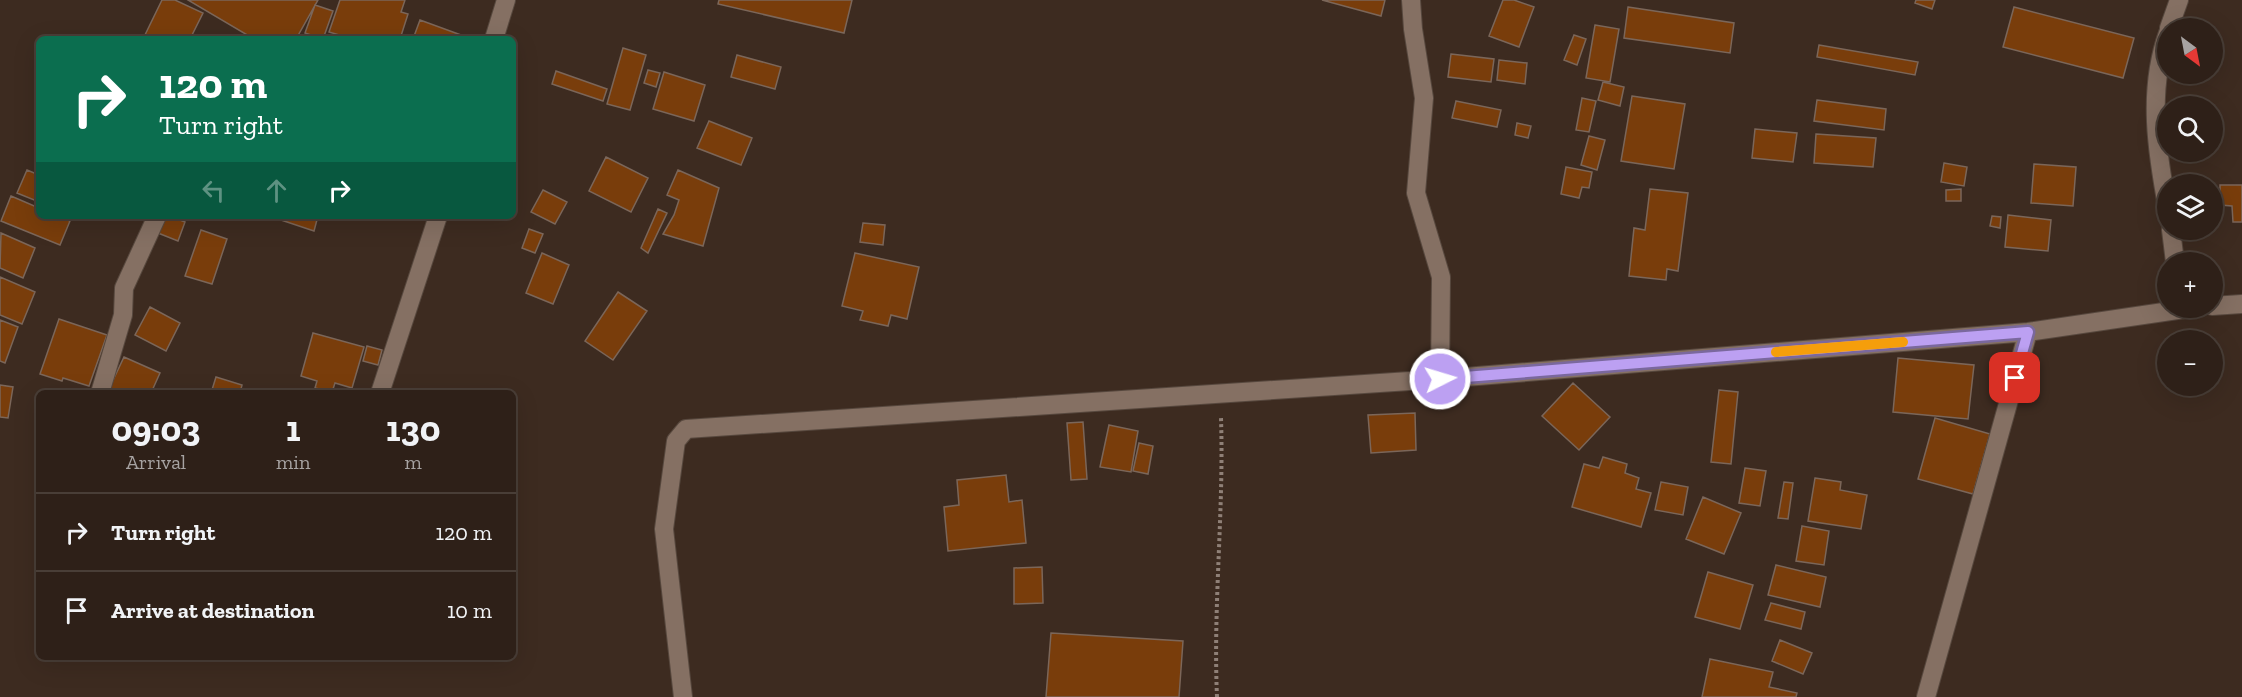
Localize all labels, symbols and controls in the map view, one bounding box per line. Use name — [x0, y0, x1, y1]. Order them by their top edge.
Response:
north arrow — [2157, 18, 2223, 84]
map controls — [2157, 18, 2223, 396]
text: 120 m — [159, 58, 267, 109]
icon: right — [60, 60, 138, 138]
button: search — [2157, 96, 2223, 162]
text: Turn right — [159, 109, 283, 141]
icon: left — [197, 174, 230, 207]
icon: ahead — [260, 174, 293, 207]
icon: right — [323, 174, 356, 207]
button: layers — [2157, 174, 2223, 240]
button: + — [2157, 252, 2223, 318]
button: − — [2157, 330, 2223, 396]
position arrow — [1408, 347, 1472, 411]
pin — [1989, 352, 2040, 403]
icon: arrive — [1998, 361, 2031, 394]
text: 09:03 — [112, 407, 200, 450]
text: 1 — [286, 407, 300, 450]
text: 130 — [386, 407, 440, 450]
text: Arrival — [126, 450, 186, 474]
text: min — [276, 450, 310, 474]
text: m — [405, 450, 422, 474]
icon: right — [60, 516, 93, 549]
text: Turn right — [111, 519, 215, 546]
text: 120 m — [436, 519, 492, 546]
icon: arrive — [60, 594, 93, 627]
text: Arrive at destination — [111, 597, 314, 624]
text: 10 m — [447, 597, 492, 624]

